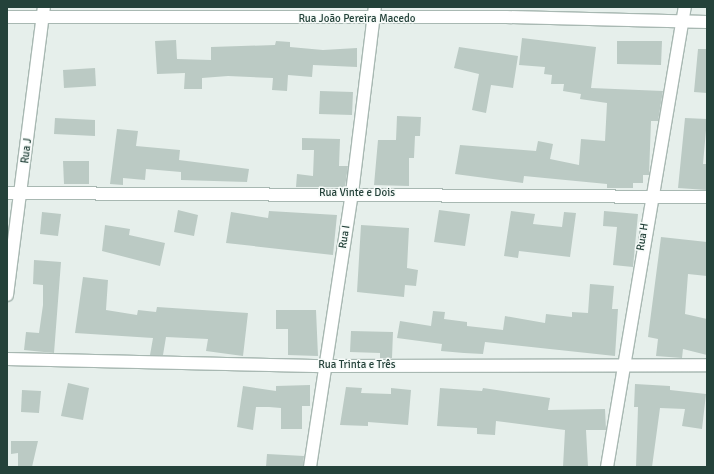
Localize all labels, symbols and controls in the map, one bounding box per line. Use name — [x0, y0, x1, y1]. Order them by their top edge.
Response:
street label: Rua João Pereira Macedo — [298, 12, 416, 26]
street label: Rua J — [19, 138, 35, 164]
street label: Rua Vinte e Dois — [319, 186, 395, 200]
street label: Rua H — [634, 222, 652, 252]
street label: Rua I — [337, 224, 353, 250]
street label: Rua Trinta e Três — [318, 358, 396, 372]

